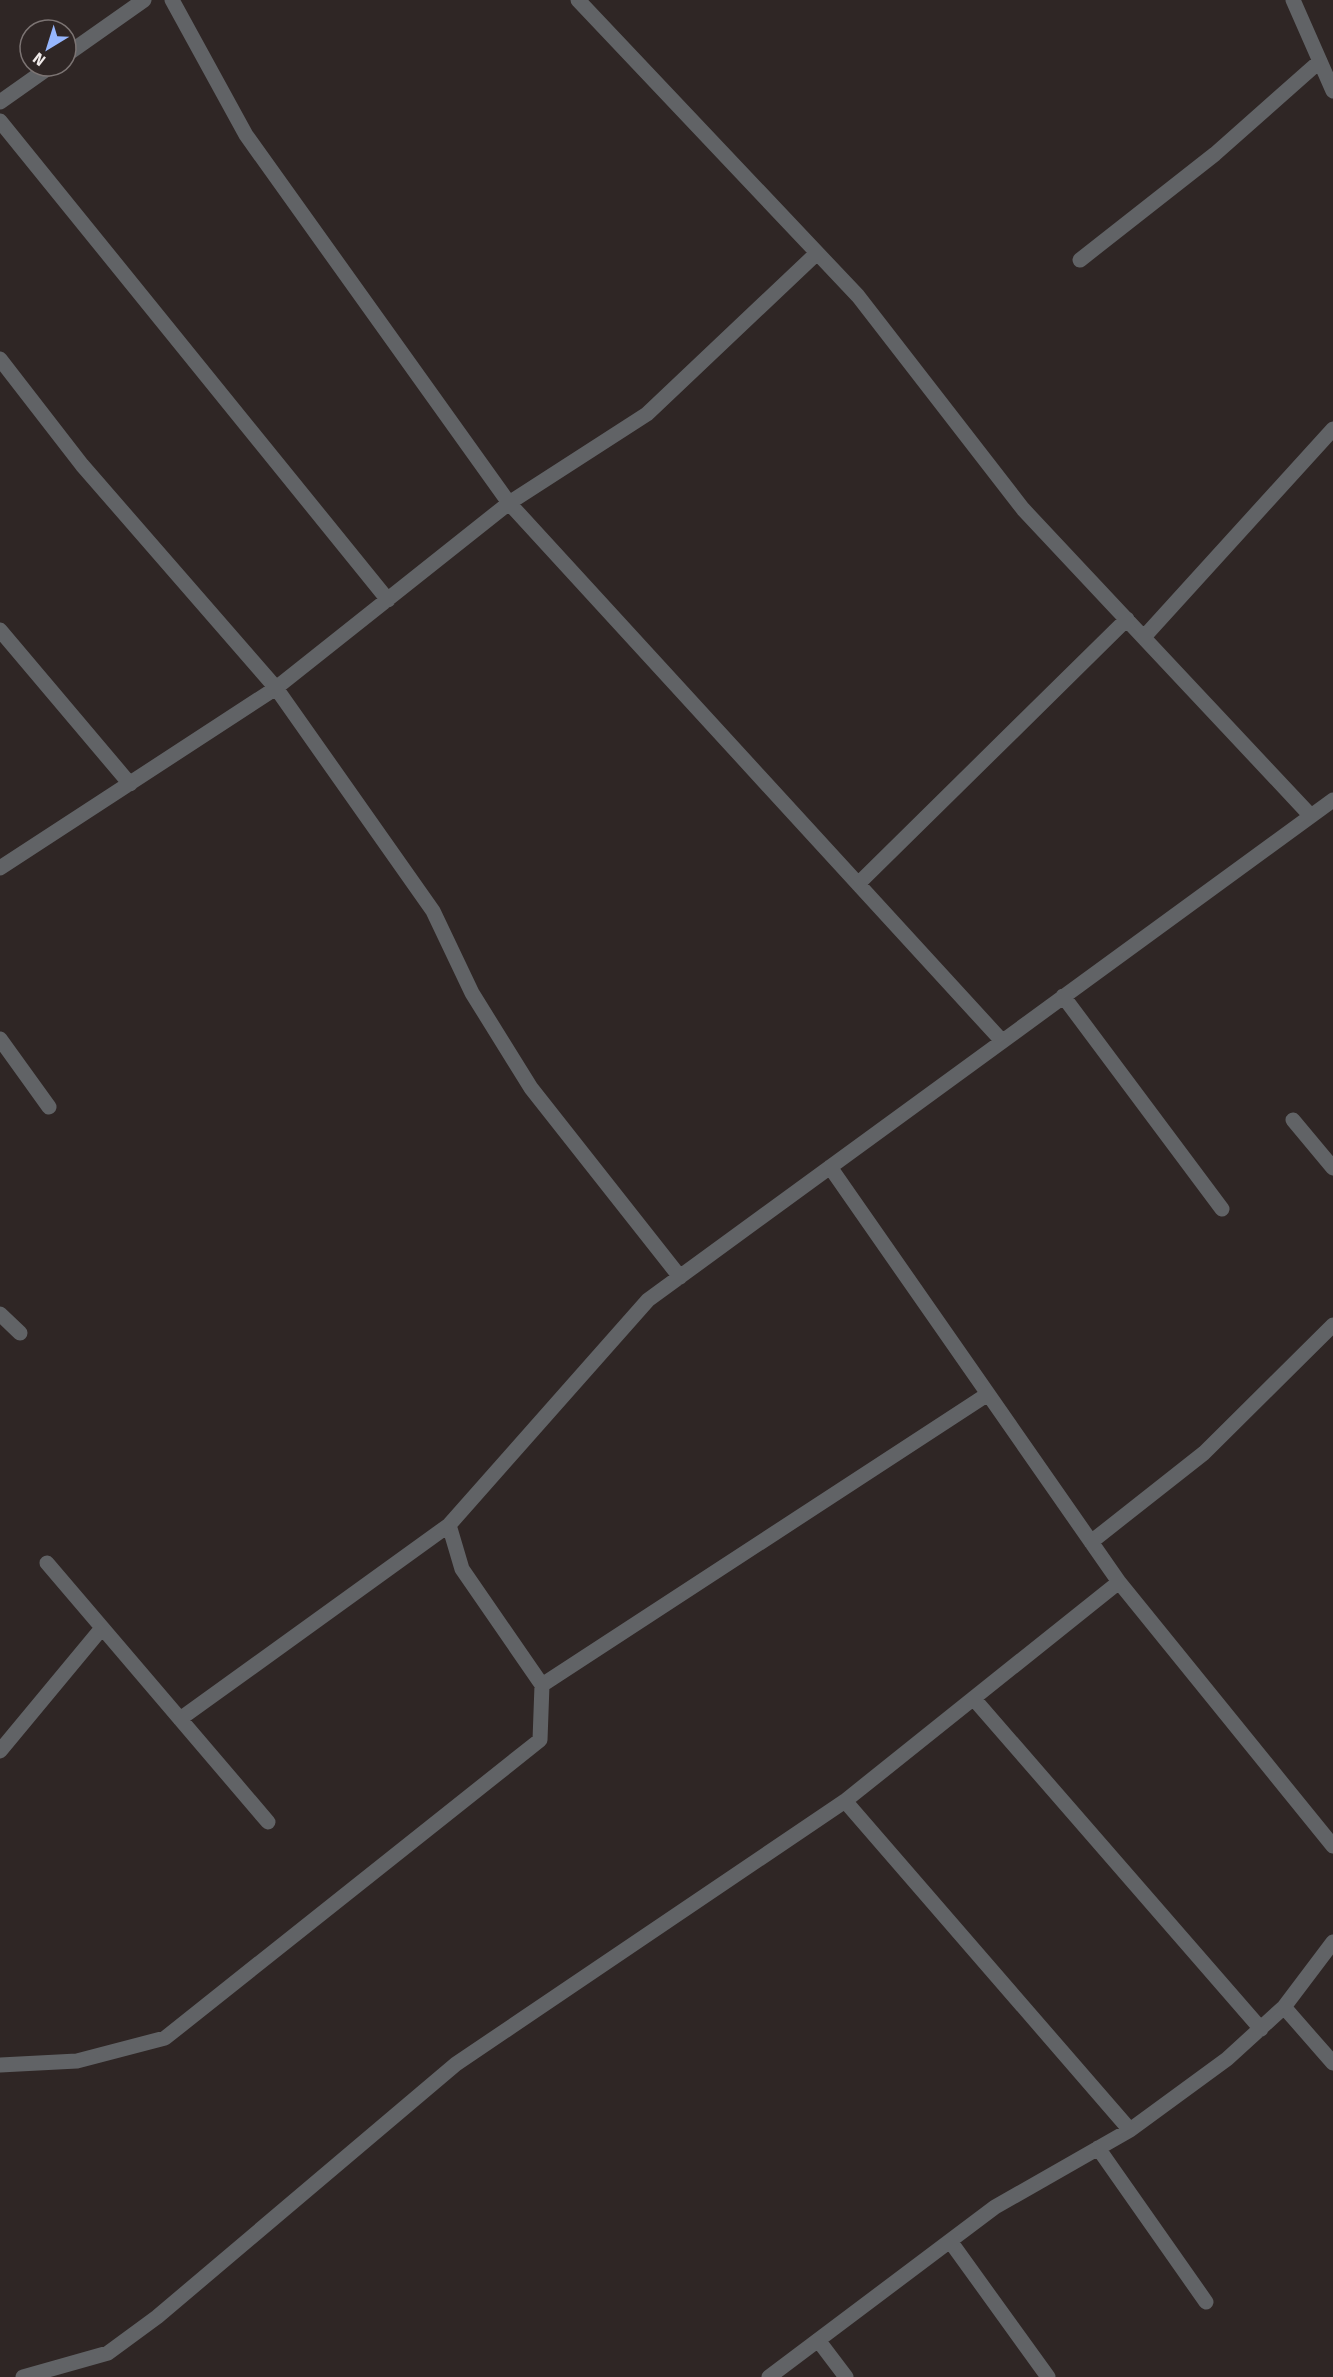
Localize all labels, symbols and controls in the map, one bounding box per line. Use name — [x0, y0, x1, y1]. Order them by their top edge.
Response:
north arrow — [18, 18, 78, 78]
text: N — [29, 49, 49, 70]

